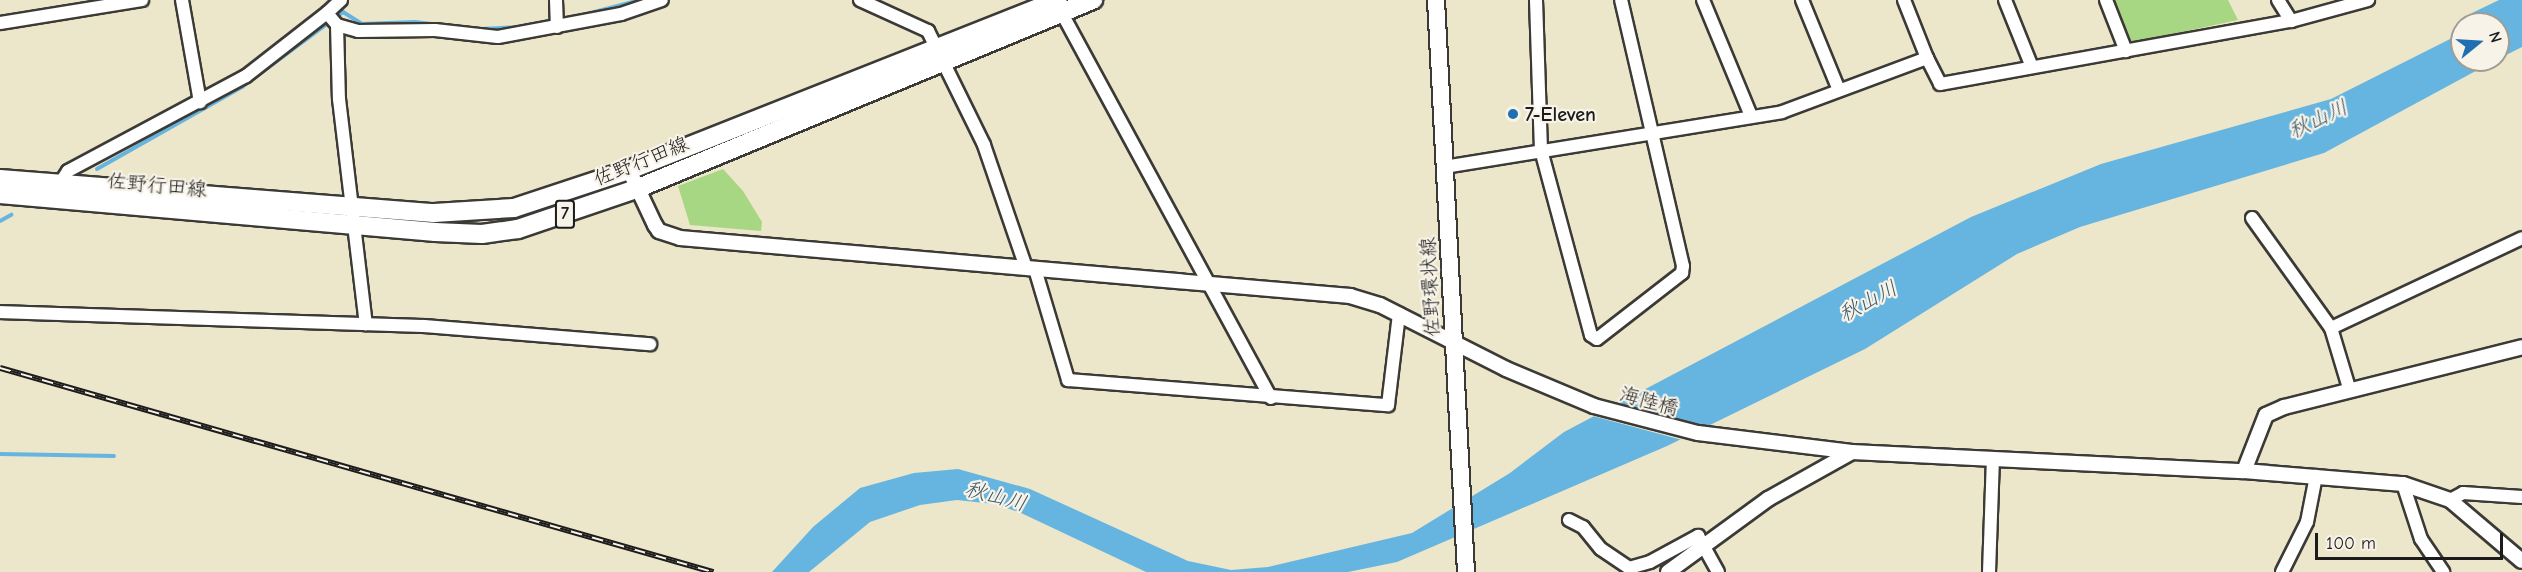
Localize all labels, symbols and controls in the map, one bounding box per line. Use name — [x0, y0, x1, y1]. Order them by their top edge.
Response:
north arrow — [2450, 12, 2510, 72]
text: N — [2485, 29, 2505, 45]
water label: 秋山川 — [2284, 94, 2352, 144]
place label: 7-Eleven — [1525, 102, 1596, 126]
marker: 7-Eleven — [1506, 107, 1520, 121]
street label: 佐野行田線 — [590, 131, 692, 191]
street label: 佐野行田線 — [106, 169, 208, 201]
road number: 7 — [554, 199, 576, 229]
street label: 佐野環状線 — [1415, 236, 1445, 338]
water label: 秋山川 — [1834, 275, 1902, 327]
street label: 海陸橋 — [1617, 382, 1681, 420]
water label: 秋山川 — [962, 476, 1030, 516]
scale bar — [2318, 521, 2506, 559]
text: 100 m — [2326, 533, 2376, 554]

